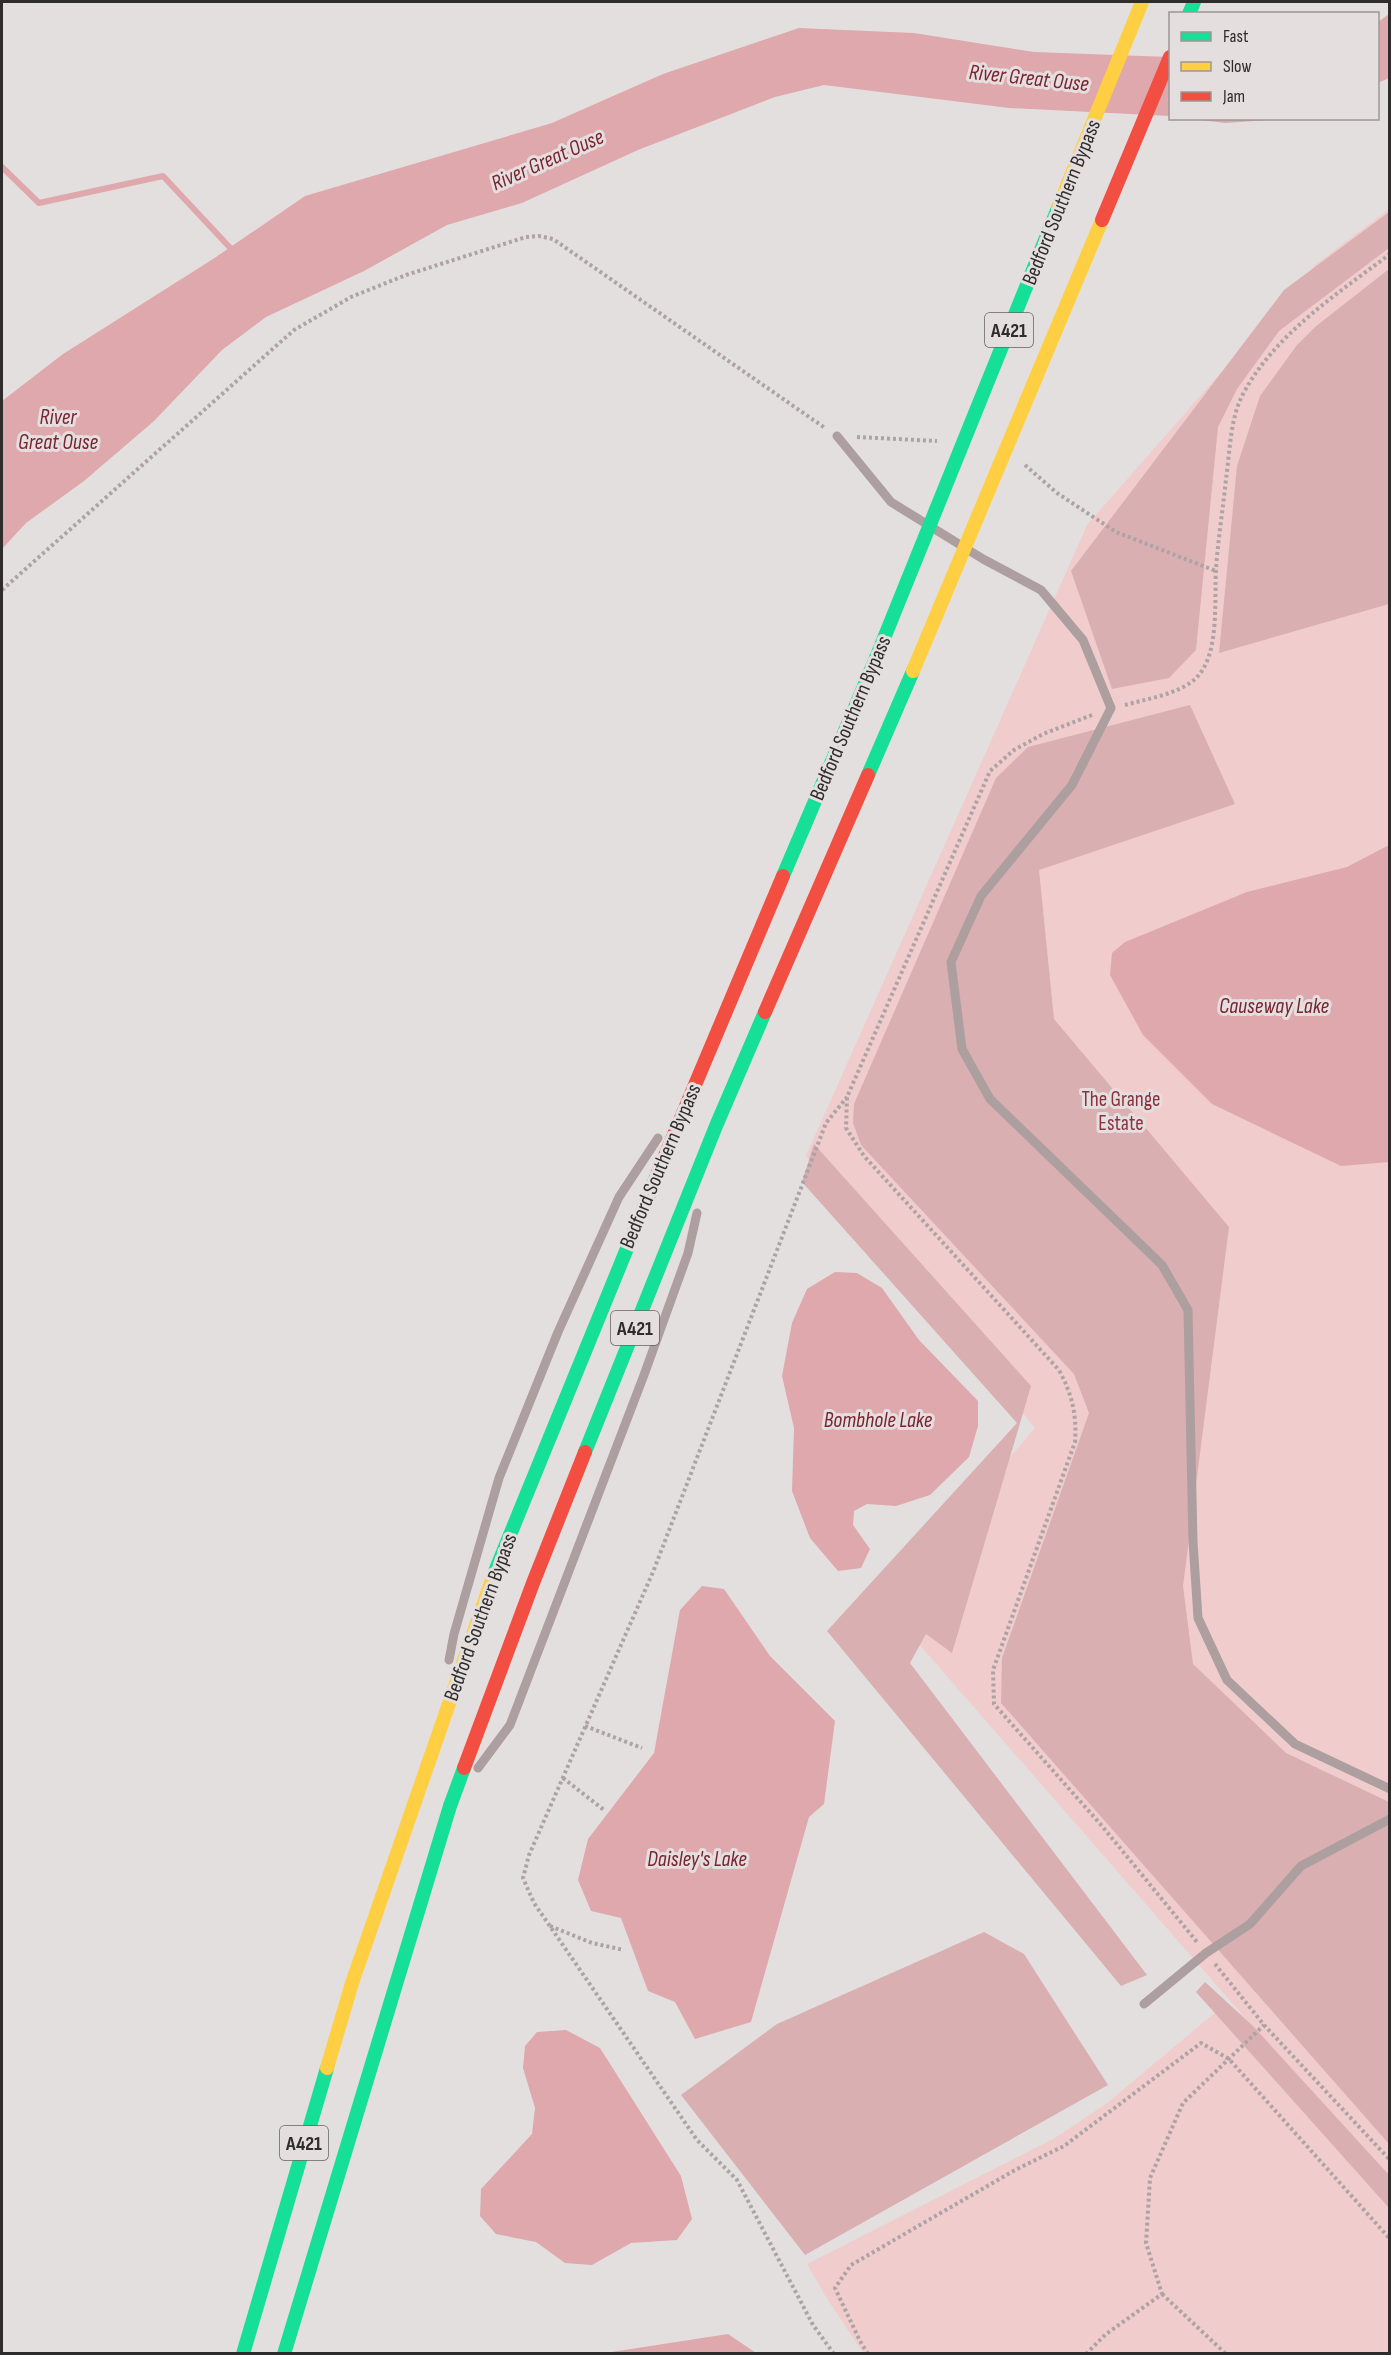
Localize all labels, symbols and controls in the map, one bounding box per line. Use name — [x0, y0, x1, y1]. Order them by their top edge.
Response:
legend — [1169, 12, 1379, 120]
text: Fast — [1223, 26, 1249, 47]
text: Slow — [1223, 56, 1252, 77]
water label: River Great Ouse — [968, 59, 1091, 98]
text: Jam — [1222, 86, 1245, 107]
street label: Bedford Southern Bypass — [1017, 116, 1106, 289]
water label: River Great Ouse — [487, 123, 608, 197]
road number: A421 — [985, 313, 1033, 347]
water label: River Great Ouse — [18, 404, 98, 456]
street label: Bedford Southern Bypass — [805, 632, 896, 804]
water label: Causeway Lake — [1219, 993, 1330, 1020]
street label: Bedford Southern Bypass — [615, 1080, 706, 1252]
park label: The Grange Estate — [1081, 1087, 1161, 1136]
road number: A421 — [611, 1311, 659, 1345]
water label: Bombhole Lake — [824, 1407, 933, 1434]
street label: Bedford Southern Bypass — [439, 1530, 522, 1704]
water label: Daisley's Lake — [647, 1846, 747, 1873]
road number: A421 — [280, 2126, 328, 2160]

